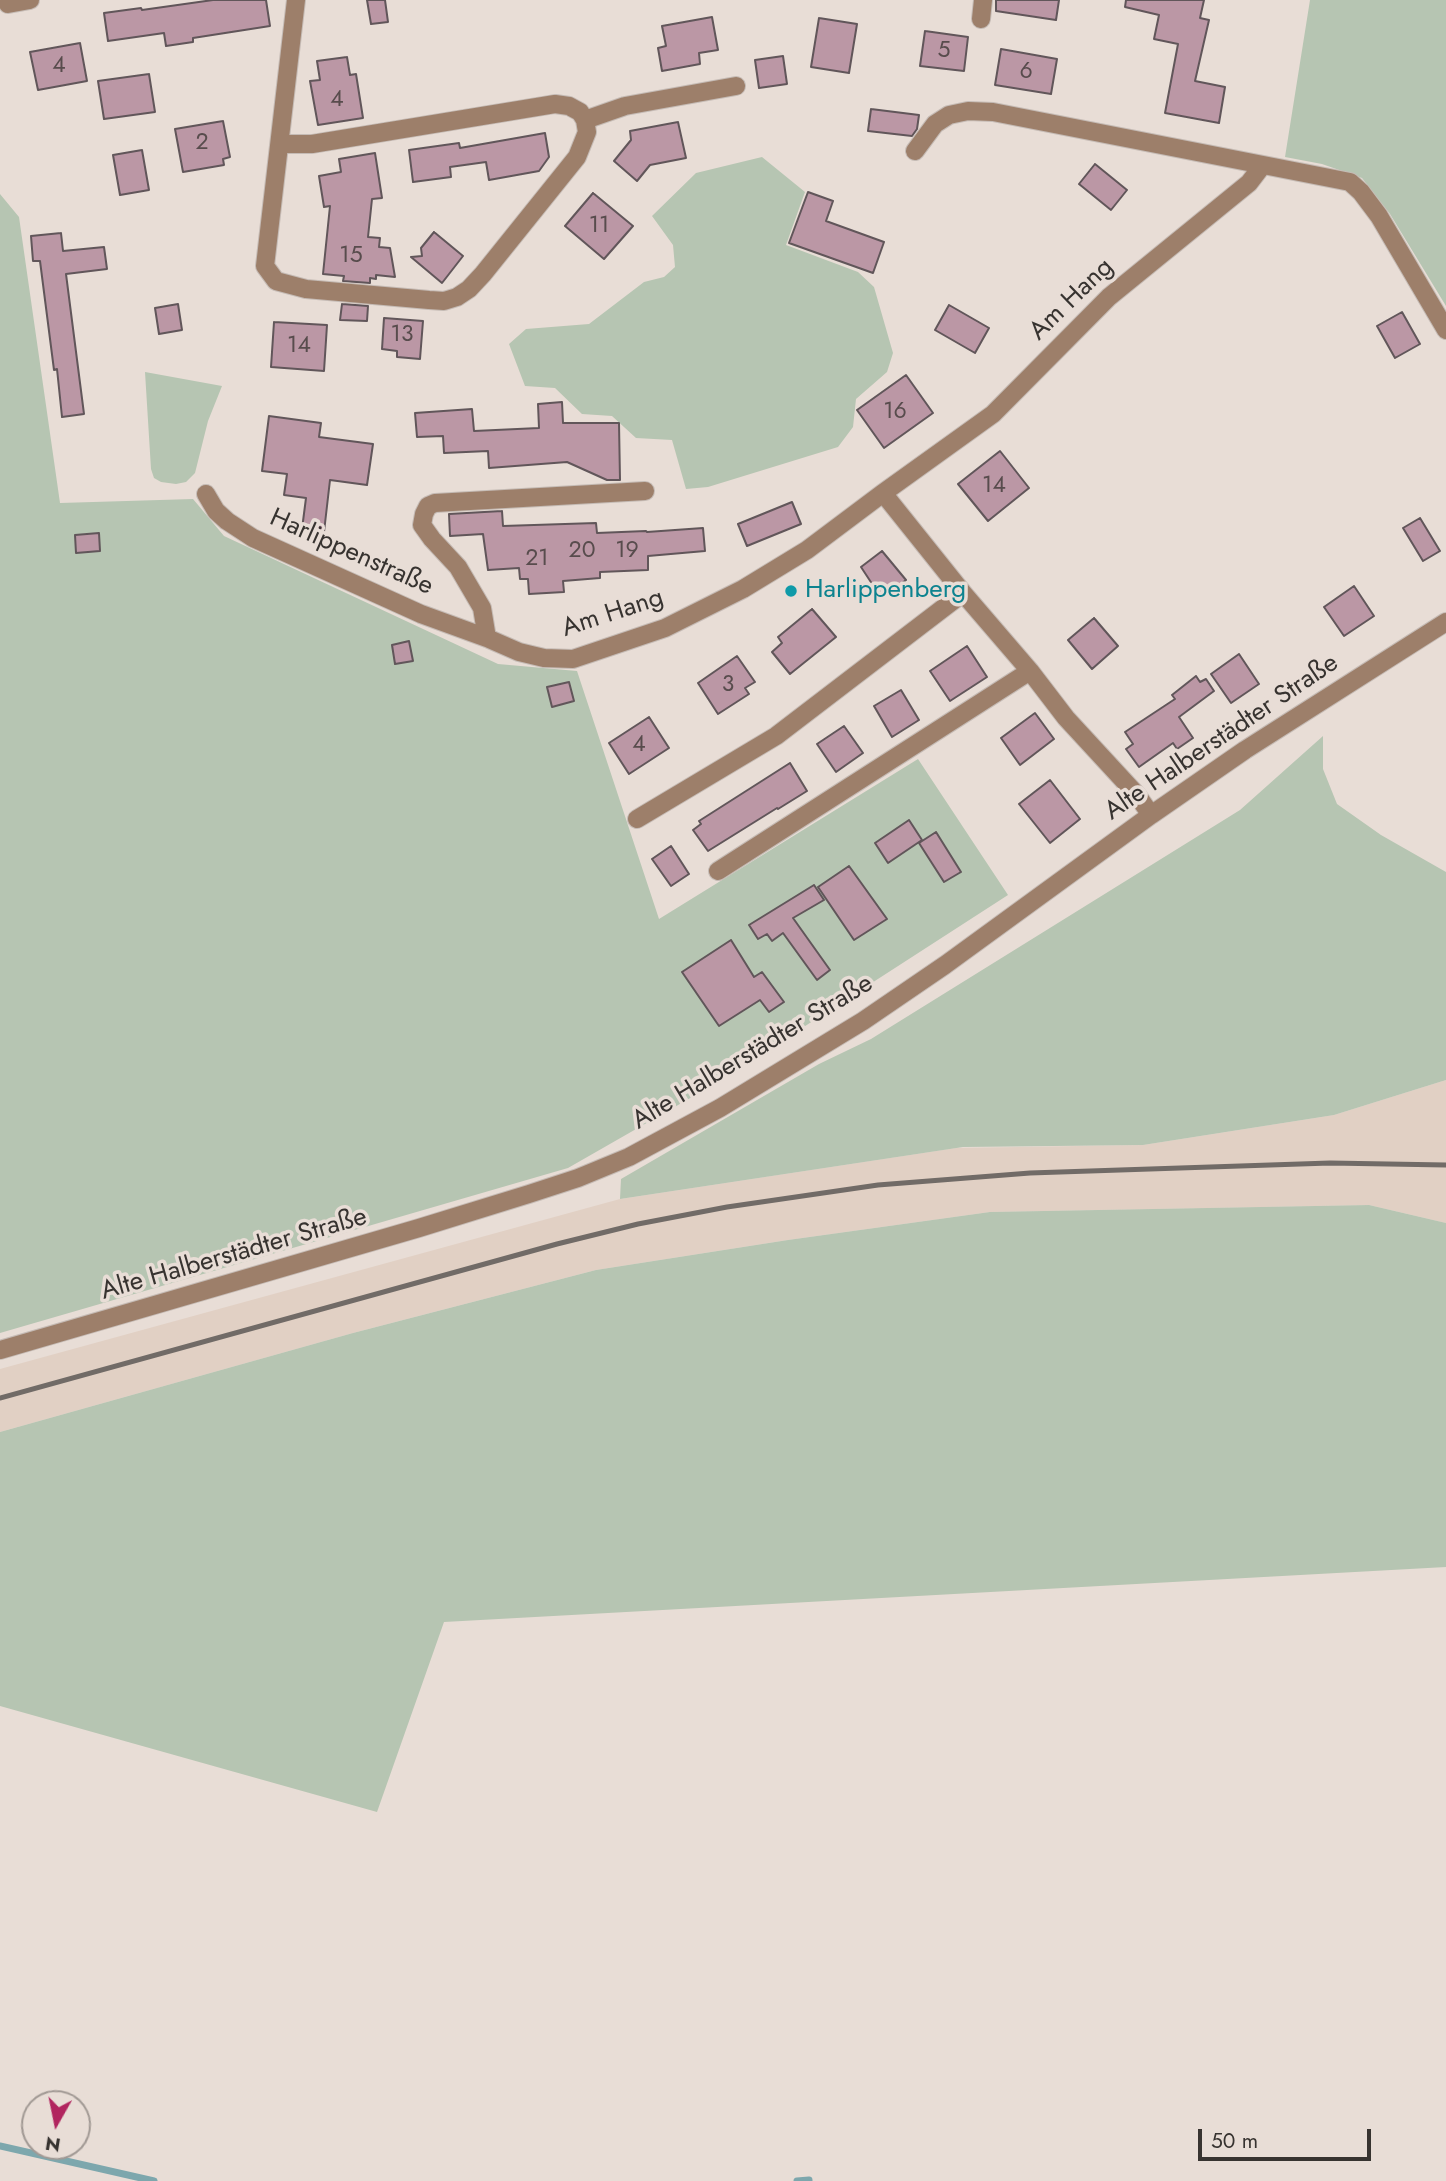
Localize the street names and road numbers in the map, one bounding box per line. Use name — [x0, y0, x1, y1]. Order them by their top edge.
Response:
street label: Am Hang — [1023, 252, 1121, 348]
street label: Harlippenstraße — [264, 503, 438, 603]
street label: Am Hang — [558, 583, 668, 645]
street label: Alte Halberstädter Straße — [1099, 648, 1345, 828]
street label: Alte Halberstädter Straße — [627, 969, 879, 1137]
street label: Alte Halberstädter Straße — [97, 1202, 371, 1308]

